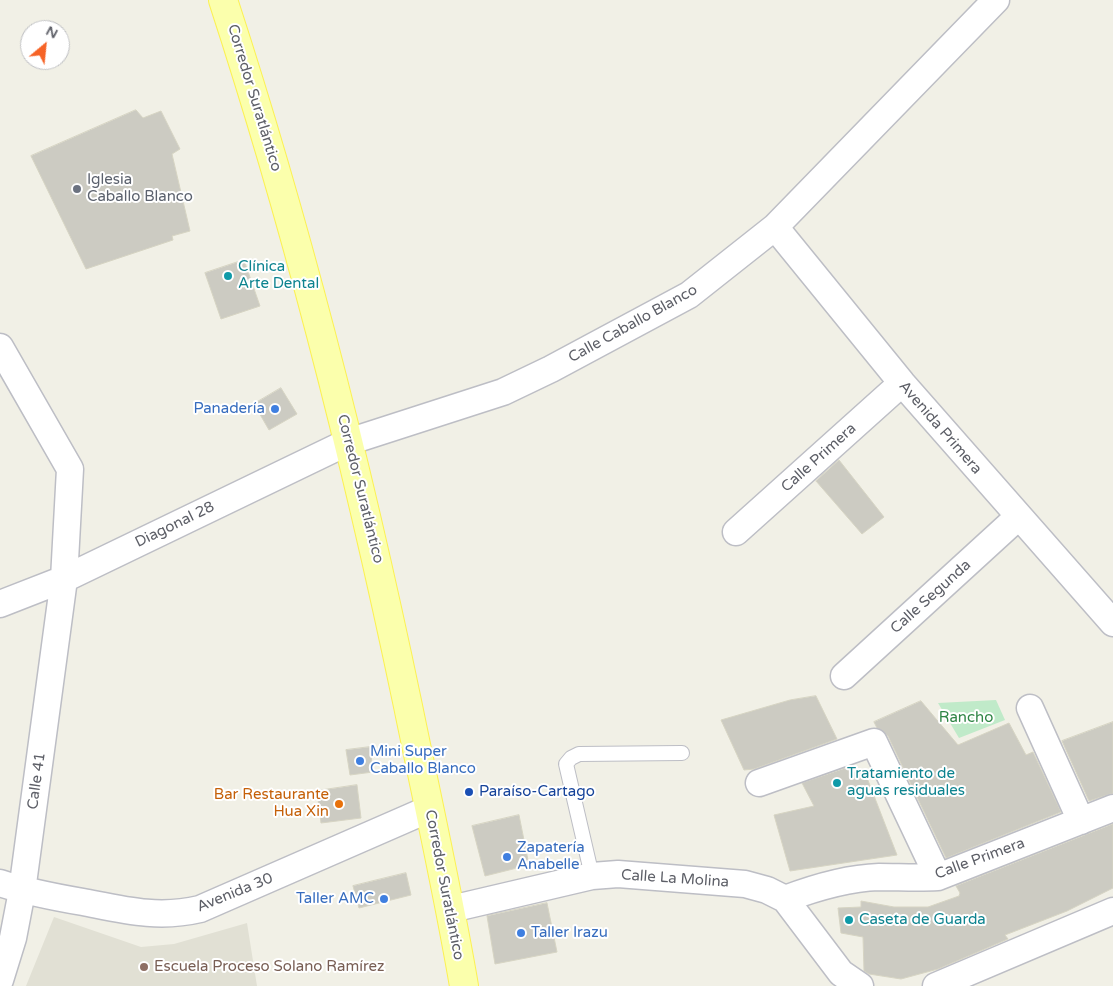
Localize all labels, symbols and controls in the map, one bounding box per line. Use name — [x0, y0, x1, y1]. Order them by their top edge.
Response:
north arrow — [20, 20, 70, 70]
text: N — [43, 22, 61, 42]
street label: Corredor Suratlántico — [223, 22, 285, 174]
place label: Iglesia Caballo Blanco — [87, 171, 193, 206]
marker: Iglesia Caballo Blanco — [71, 183, 83, 195]
place label: Clínica Arte Dental — [238, 258, 319, 293]
marker: Clínica Arte Dental — [222, 270, 234, 282]
street label: Calle Caballo Blanco — [565, 281, 701, 367]
street label: Avenida Primera — [895, 378, 985, 478]
place label: Panadería — [193, 400, 265, 418]
marker: Panadería — [269, 403, 281, 415]
street label: Corredor Suratlántico — [333, 413, 387, 565]
street label: Calle Primera — [778, 420, 860, 496]
street label: Diagonal 28 — [132, 498, 218, 552]
street label: Calle Segunda — [887, 556, 975, 638]
park label: Rancho — [939, 709, 993, 727]
place label: Mini Super Caballo Blanco — [370, 743, 476, 778]
street label: Calle 41 — [24, 751, 50, 811]
marker: Mini Super Caballo Blanco — [354, 755, 366, 767]
place label: Tratamiento de aguas residuales — [847, 765, 965, 800]
marker: Tratamiento de aguas residuales — [831, 777, 843, 789]
place label: Paraíso-Cartago — [479, 783, 595, 801]
place label: Bar Restaurante Hua Xin — [214, 786, 329, 821]
marker: Paraíso-Cartago — [463, 786, 475, 798]
marker: Bar Restaurante Hua Xin — [333, 798, 345, 810]
street label: Corredor Suratlántico — [421, 808, 467, 962]
street label: Calle Primera — [932, 834, 1028, 884]
place label: Zapatería Anabelle — [517, 839, 585, 874]
marker: Zapatería Anabelle — [501, 851, 513, 863]
street label: Calle La Molina — [620, 866, 730, 892]
street label: Avenida 30 — [194, 870, 276, 916]
place label: Taller AMC — [296, 890, 374, 908]
marker: Taller AMC — [378, 893, 390, 905]
place label: Caseta de Guarda — [859, 911, 986, 929]
marker: Caseta de Guarda — [843, 914, 855, 926]
place label: Taller Irazu — [531, 924, 608, 942]
marker: Taller Irazu — [515, 927, 527, 939]
place label: Escuela Proceso Solano Ramírez — [154, 958, 384, 976]
marker: Escuela Proceso Solano Ramírez — [138, 961, 150, 973]

